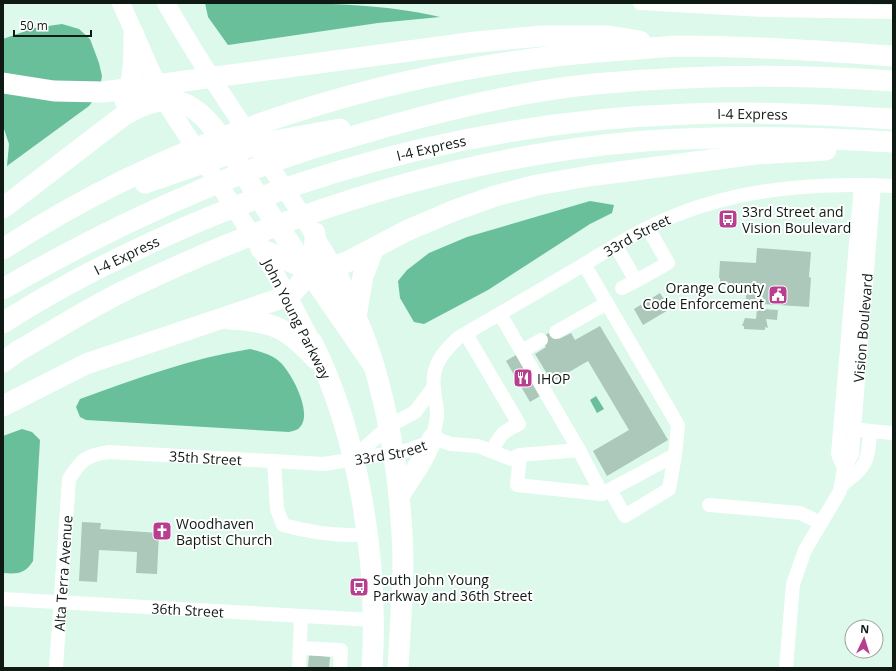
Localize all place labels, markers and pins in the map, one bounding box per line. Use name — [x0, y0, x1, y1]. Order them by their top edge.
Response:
place label: 33rd Street and Vision Boulevard — [742, 202, 851, 237]
bus stop icon: 33rd Street and Vision Boulevard — [717, 208, 739, 230]
place label: Orange County Code Enforcement — [643, 278, 765, 313]
public building icon: Orange County Code Enforcement — [767, 284, 789, 306]
restaurant icon: IHOP — [512, 367, 534, 389]
place label: IHOP — [537, 369, 571, 388]
place label: Woodhaven Baptist Church — [176, 514, 272, 549]
church icon: Woodhaven Baptist Church — [151, 520, 173, 542]
place label: South John Young Parkway and 36th Street — [373, 570, 532, 605]
bus stop icon: South John Young Parkway and 36th Street — [348, 576, 370, 598]

